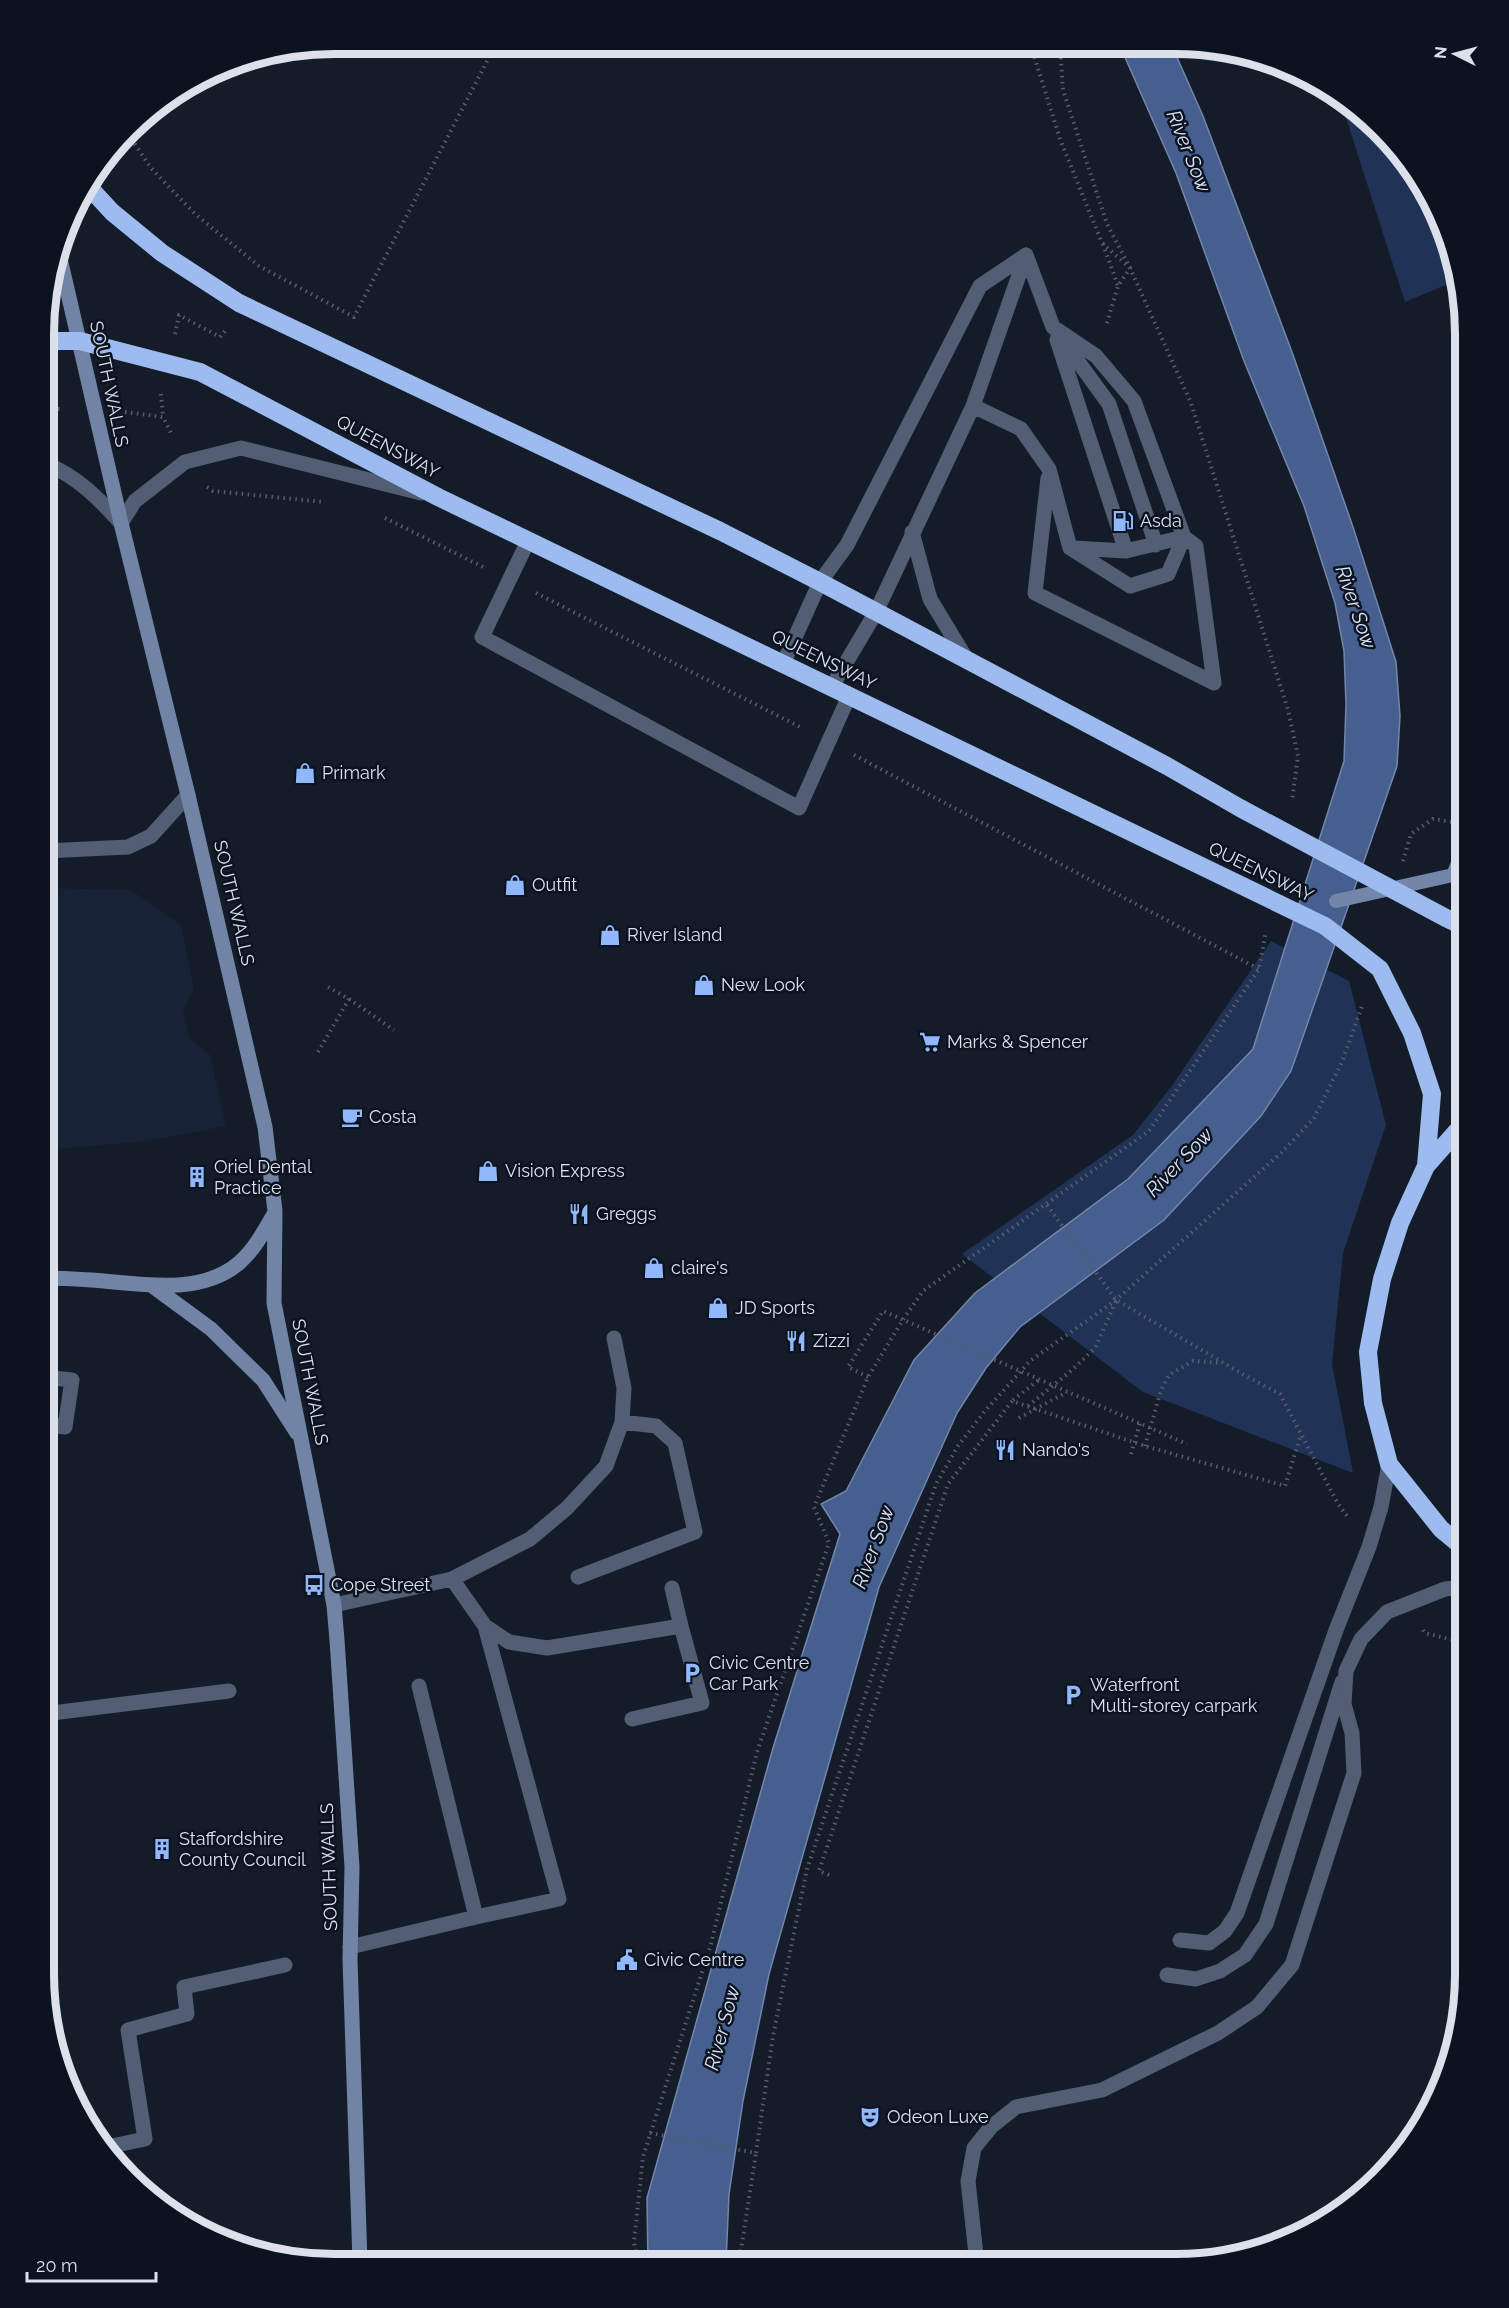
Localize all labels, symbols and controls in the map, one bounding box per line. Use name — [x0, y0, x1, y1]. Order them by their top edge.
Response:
north arrow — [1425, 24, 1485, 84]
text: N — [1430, 45, 1451, 60]
water label: River Sow — [1162, 106, 1217, 196]
street label: SOUTH WALLS — [86, 319, 133, 449]
street label: QUEENSWAY — [333, 411, 444, 483]
fuel station icon: Asda — [1111, 509, 1135, 533]
place label: Asda — [1140, 510, 1182, 531]
water label: River Sow — [1331, 562, 1382, 653]
street label: QUEENSWAY — [768, 625, 880, 694]
shop icon: Primark — [293, 761, 317, 785]
place label: Primark — [322, 762, 386, 783]
street label: QUEENSWAY — [1205, 837, 1317, 906]
street label: SOUTH WALLS — [210, 838, 259, 968]
shop icon: Outfit — [503, 873, 527, 897]
place label: Outfit — [532, 874, 577, 895]
shop icon: River Island — [598, 923, 622, 947]
place label: River Island — [627, 924, 722, 945]
shop icon: New Look — [692, 973, 716, 997]
place label: New Look — [721, 974, 805, 995]
supermarket icon: Marks & Spencer — [918, 1030, 942, 1054]
place label: Marks & Spencer — [947, 1031, 1089, 1052]
cafe icon: Costa — [340, 1105, 364, 1129]
place label: Costa — [369, 1106, 417, 1127]
water label: River Sow — [1140, 1122, 1218, 1201]
place label: Oriel Dental Practice — [214, 1156, 312, 1198]
shop icon: Vision Express — [476, 1159, 500, 1183]
place label: Vision Express — [505, 1160, 625, 1181]
building icon: Oriel Dental Practice — [185, 1165, 209, 1189]
restaurant icon: Greggs — [567, 1202, 591, 1226]
place label: Greggs — [596, 1203, 657, 1224]
shop icon: claire's — [642, 1256, 666, 1280]
place label: claire's — [671, 1257, 728, 1278]
shop icon: JD Sports — [706, 1296, 730, 1320]
place label: JD Sports — [735, 1297, 815, 1318]
street label: SOUTH WALLS — [288, 1317, 333, 1447]
restaurant icon: Zizzi — [784, 1329, 808, 1353]
place label: Zizzi — [813, 1330, 850, 1351]
restaurant icon: Nando's — [993, 1438, 1017, 1462]
place label: Nando's — [1022, 1439, 1090, 1460]
water label: River Sow — [847, 1501, 899, 1592]
bus stop icon: Cope Street — [302, 1573, 326, 1597]
place label: Cope Street — [331, 1574, 430, 1595]
place label: Civic Centre Car Park — [709, 1652, 810, 1694]
parking icon: Civic Centre Car Park — [680, 1661, 704, 1685]
place label: Waterfront Multi-storey carpark — [1090, 1674, 1258, 1716]
parking icon: Waterfront Multi-storey carpark — [1061, 1683, 1085, 1707]
street label: SOUTH WALLS — [316, 1803, 341, 1931]
place label: Staffordshire County Council — [179, 1828, 306, 1870]
building icon: Staffordshire County Council — [150, 1837, 174, 1861]
public building icon: Civic Centre — [615, 1948, 639, 1972]
place label: Civic Centre — [644, 1949, 745, 1970]
water label: River Sow — [699, 1982, 745, 2073]
theatre icon: Odeon Luxe — [858, 2105, 882, 2129]
place label: Odeon Luxe — [887, 2106, 989, 2127]
scale bar — [27, 2245, 156, 2283]
text: 20 m — [36, 2255, 78, 2276]

